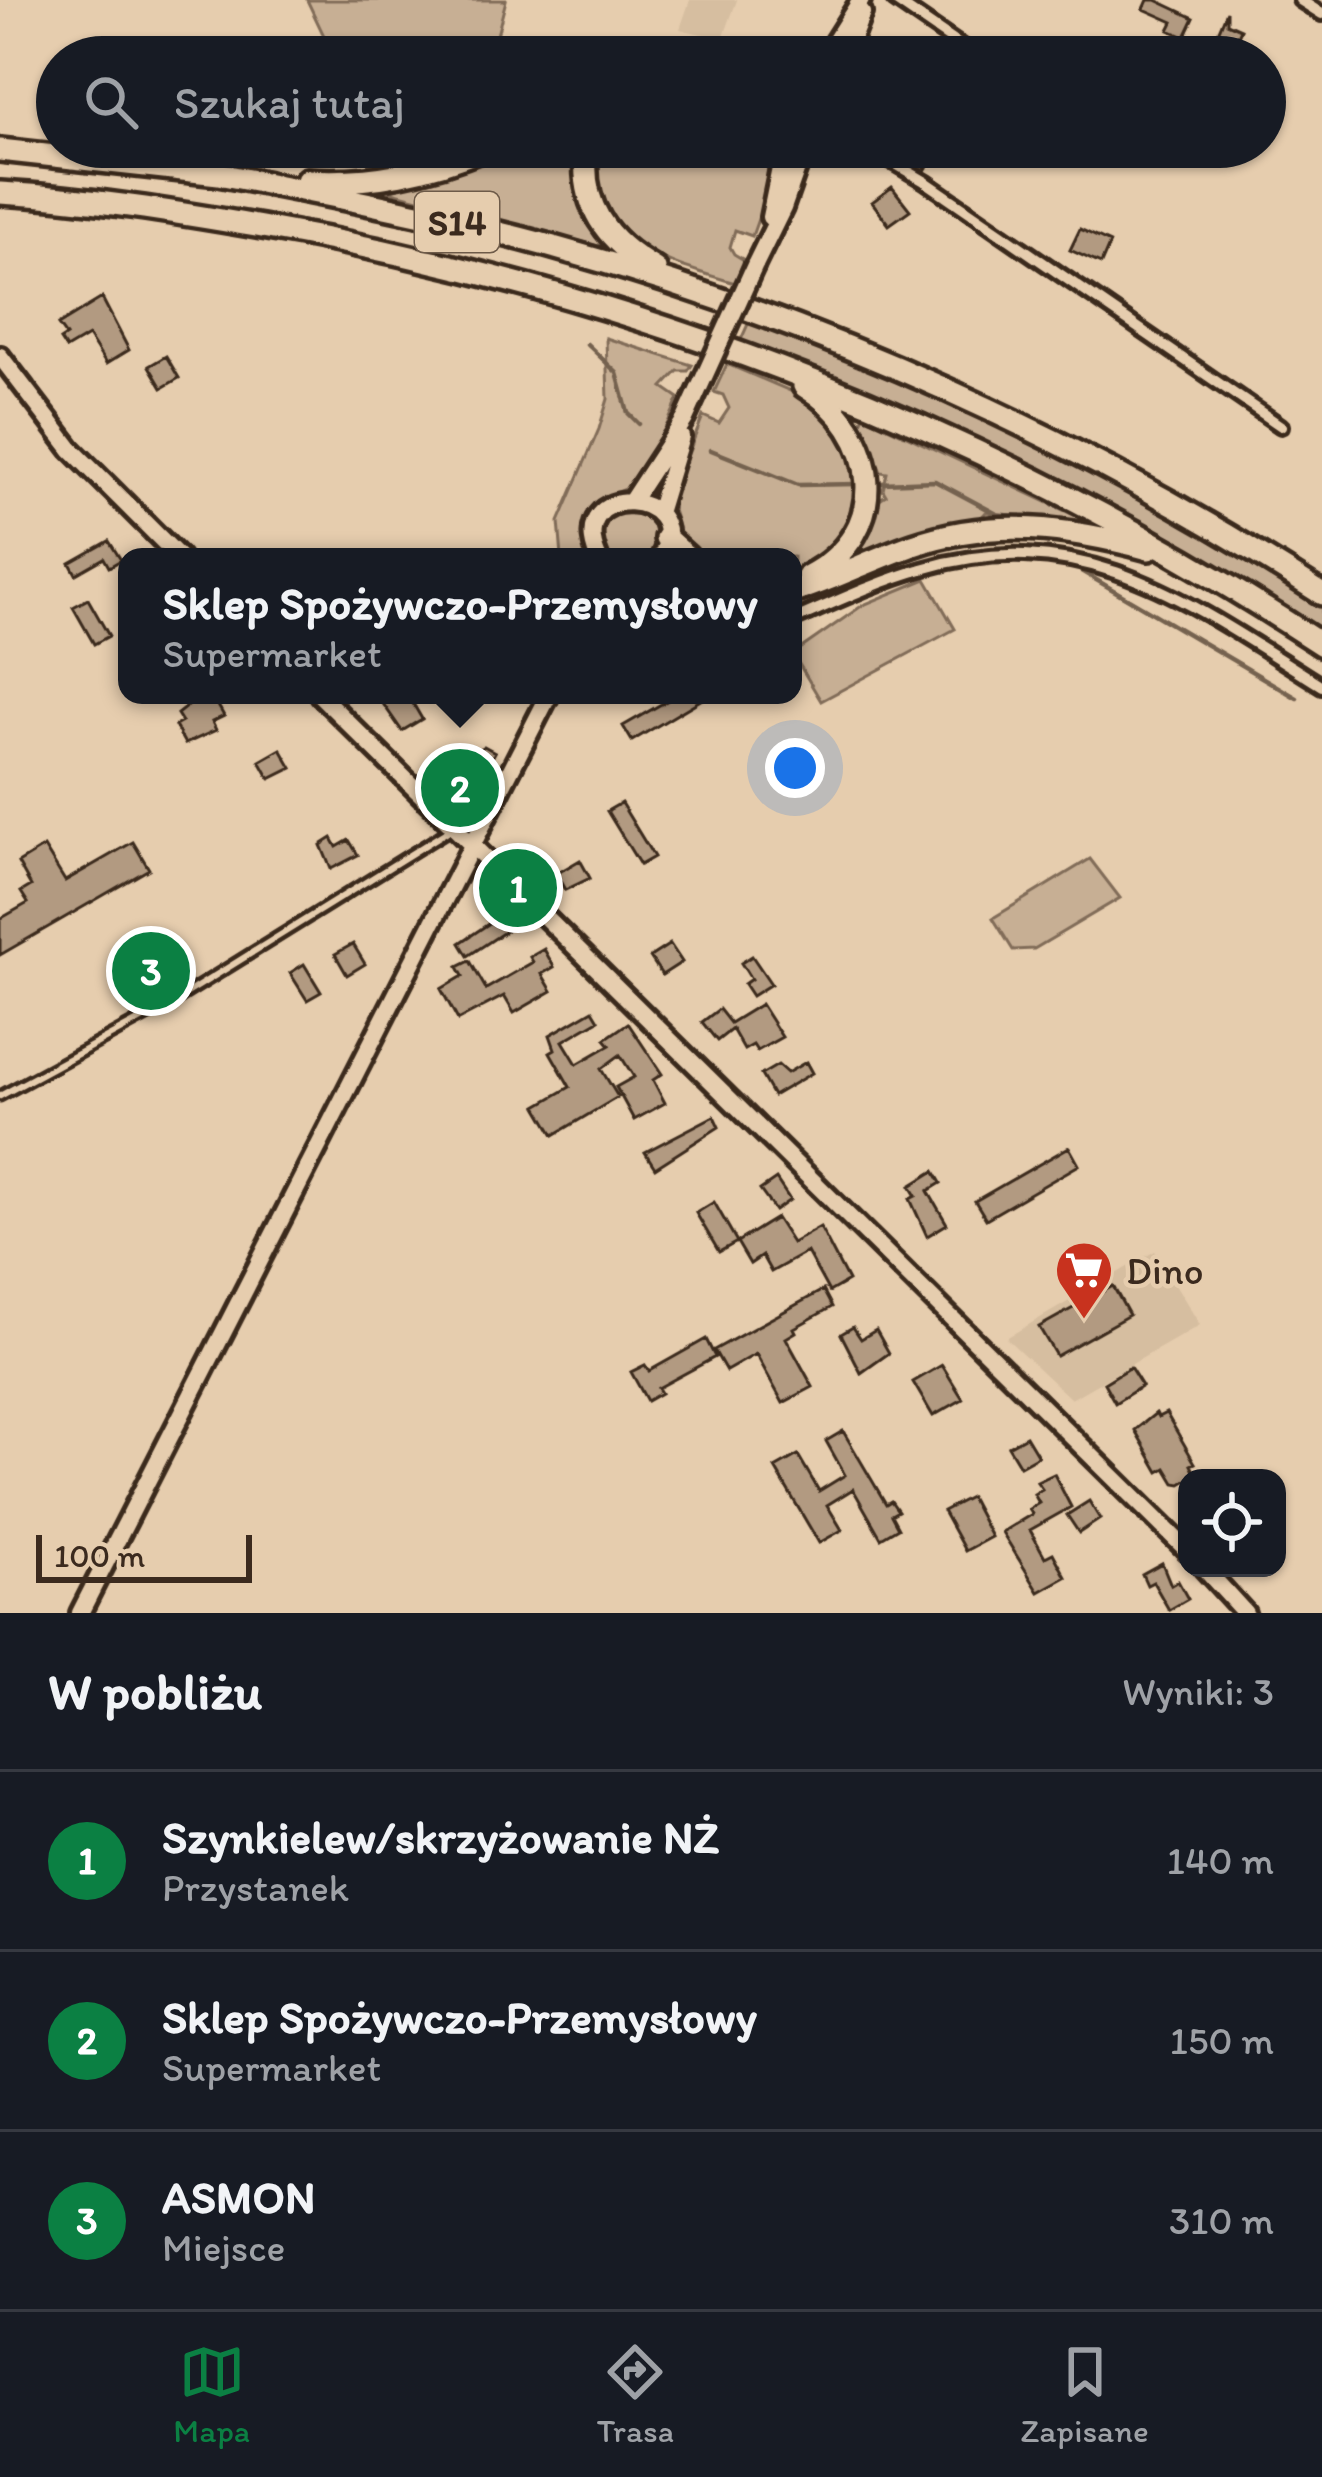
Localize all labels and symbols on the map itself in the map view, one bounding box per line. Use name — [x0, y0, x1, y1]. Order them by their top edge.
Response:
road number: S14 — [415, 192, 499, 252]
your location — [765, 738, 825, 798]
pin: 2 — [421, 743, 499, 833]
pin: 1 — [479, 843, 557, 933]
pin: 3 — [112, 926, 190, 1016]
supermarket icon: Dino — [1053, 1239, 1115, 1321]
place label: Dino — [1126, 1247, 1204, 1294]
scale bar — [36, 1529, 252, 1582]

